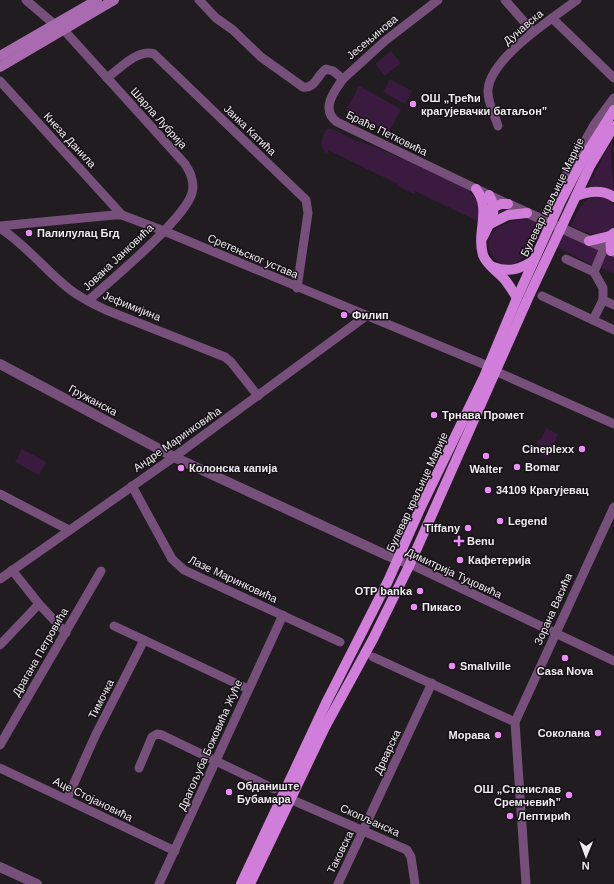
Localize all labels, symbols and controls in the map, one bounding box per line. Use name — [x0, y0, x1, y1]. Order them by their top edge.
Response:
street label: Дунавска — [501, 6, 546, 47]
street label: Јесењинова — [344, 12, 400, 62]
street label: Шарла Лубрија — [129, 85, 190, 152]
place label: ОШ „Трећи крагујевачки батаљон” — [421, 92, 547, 117]
marker: ОШ „Трећи крагујевачки батаљон” — [408, 99, 418, 109]
street label: Јанка Катића — [222, 102, 279, 158]
street label: Браће Петковића — [344, 108, 430, 158]
street label: Кнеза Данила — [41, 110, 99, 171]
street label: Булевар краљице Марије — [518, 136, 586, 258]
street label: Јована Јанковића — [80, 221, 156, 293]
place label: Палилулац Бгд — [37, 227, 120, 239]
marker: Палилулац Бгд — [24, 228, 34, 238]
street label: Сретењског устава — [206, 231, 301, 281]
street label: Јефимијина — [101, 289, 163, 323]
place label: Филип — [352, 309, 389, 321]
marker: Филип — [339, 310, 349, 320]
street label: Гружанска — [67, 382, 120, 418]
street label: Андре Маринковића — [131, 404, 224, 474]
place label: Трнава Промет — [442, 409, 525, 421]
marker: Трнава Промет — [429, 410, 439, 420]
street label: Булевар краљице Марије — [384, 430, 450, 554]
place label: Cineplexx — [522, 443, 575, 455]
marker: Cineplexx — [577, 444, 587, 454]
marker: Walter — [481, 451, 491, 461]
place label: Bomar — [525, 461, 561, 473]
place label: Колонска капија — [189, 462, 278, 474]
marker: Bomar — [512, 462, 522, 472]
marker: Колонска капија — [176, 463, 186, 473]
place label: Walter — [469, 463, 503, 475]
place label: 34109 Крагујевац — [496, 484, 589, 496]
marker: 34109 Крагујевац — [483, 485, 493, 495]
place label: Legend — [508, 515, 547, 527]
marker: Legend — [495, 516, 505, 526]
place label: Tiffany — [424, 522, 461, 534]
marker: Tiffany — [463, 523, 473, 533]
place label: Benu — [467, 535, 495, 547]
marker: Benu — [454, 536, 464, 546]
street label: Димитрија Туцовића — [404, 546, 505, 601]
street label: Лазе Маринковића — [187, 553, 280, 605]
place label: Кафетерија — [468, 554, 531, 566]
marker: Кафетерија — [455, 555, 465, 565]
street label: Зорана Васића — [532, 570, 575, 647]
place label: OTP banka — [355, 585, 413, 597]
marker: OTP banka — [415, 586, 425, 596]
place label: Пикасо — [422, 601, 461, 613]
marker: Пикасо — [409, 602, 419, 612]
street label: Драгана Петровића — [10, 605, 71, 698]
marker: Casa Nova — [560, 653, 570, 663]
place label: Smallville — [460, 660, 511, 672]
marker: Smallville — [447, 661, 457, 671]
place label: Casa Nova — [537, 665, 594, 677]
street label: Тимочка — [86, 676, 116, 721]
street label: Драгољуба Божовића Жуће — [176, 678, 244, 812]
street label: Дрварска — [371, 727, 403, 776]
place label: Соколана — [538, 727, 591, 739]
marker: Соколана — [593, 728, 603, 738]
place label: Морава — [449, 729, 491, 741]
marker: Морава — [493, 730, 503, 740]
street label: Аце Стојановића — [51, 775, 135, 824]
place label: Обданиште Бубамара — [237, 780, 299, 805]
place label: ОШ „Станислав Сремчевић” — [474, 783, 561, 808]
marker: Обданиште Бубамара — [224, 787, 234, 797]
marker: ОШ „Станислав Сремчевић” — [564, 790, 574, 800]
street label: Скопљанска — [338, 802, 402, 839]
place label: Лептирић — [518, 810, 571, 822]
marker: Лептирић — [505, 811, 515, 821]
street label: Таковска — [325, 828, 356, 875]
north arrow — [566, 836, 606, 876]
text: N — [582, 860, 590, 872]

